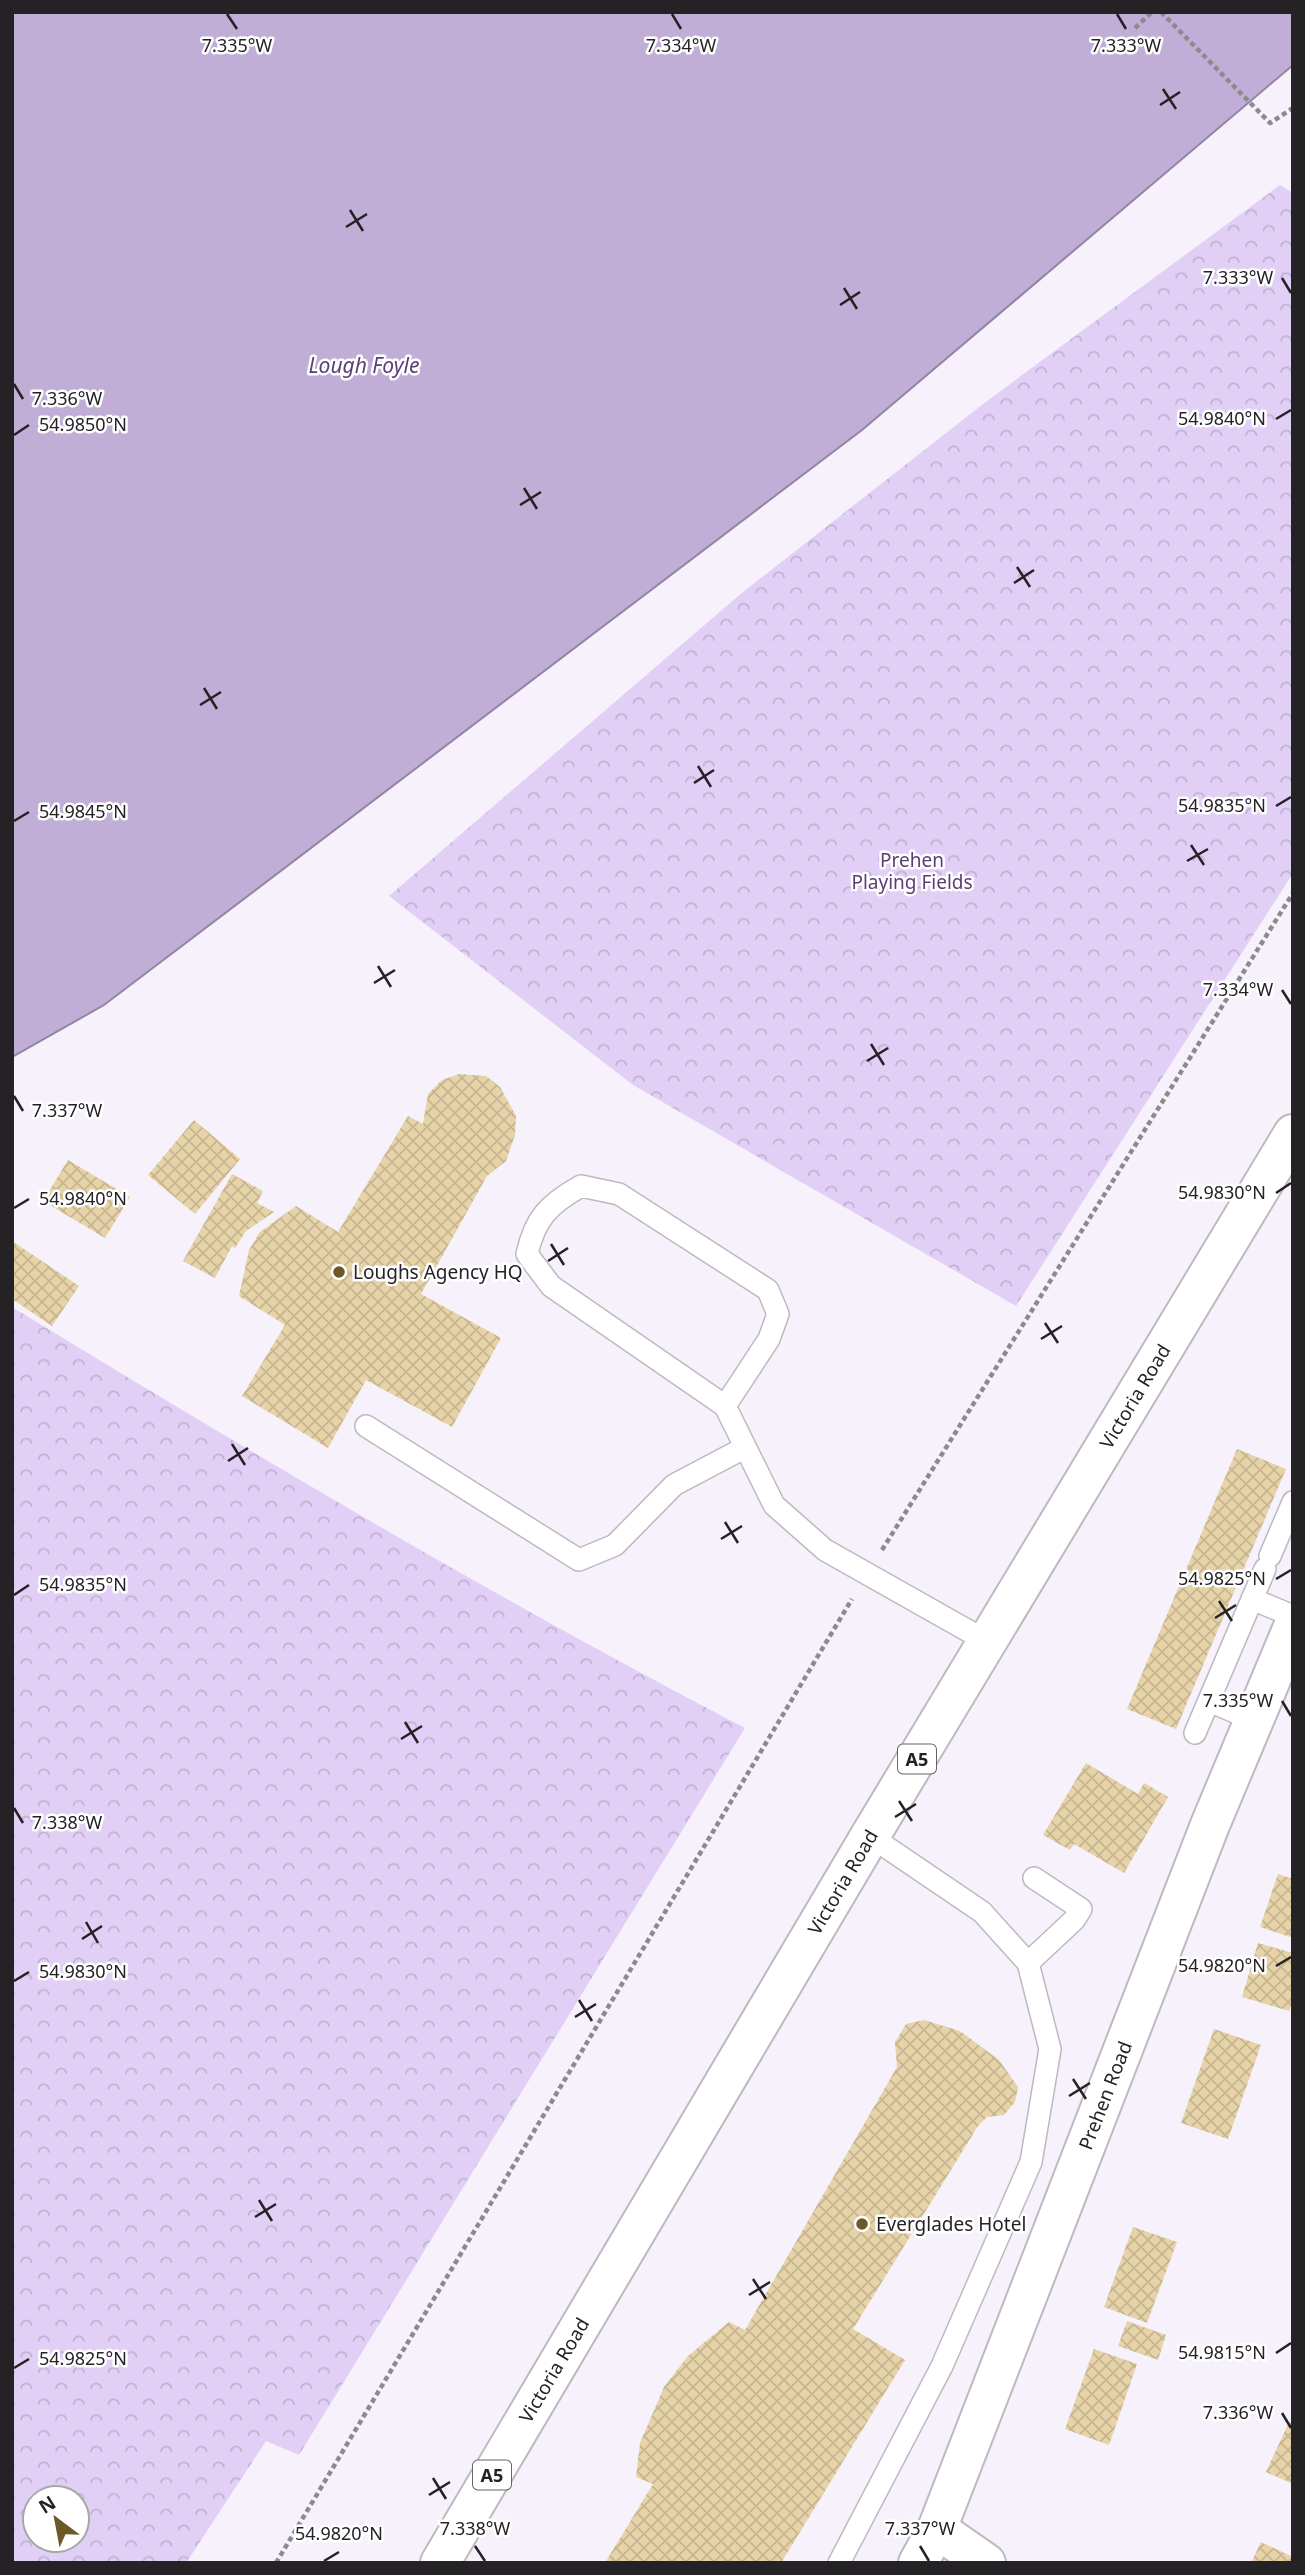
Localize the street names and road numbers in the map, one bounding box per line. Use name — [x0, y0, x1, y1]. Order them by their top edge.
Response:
street label: Victoria Road — [1093, 1339, 1176, 1453]
road number: A5 — [898, 1744, 936, 1774]
street label: Victoria Road — [801, 1825, 884, 1940]
street label: Prehen Road — [1072, 2037, 1138, 2154]
street label: Victoria Road — [513, 2313, 595, 2428]
road number: A5 — [473, 2460, 511, 2490]

